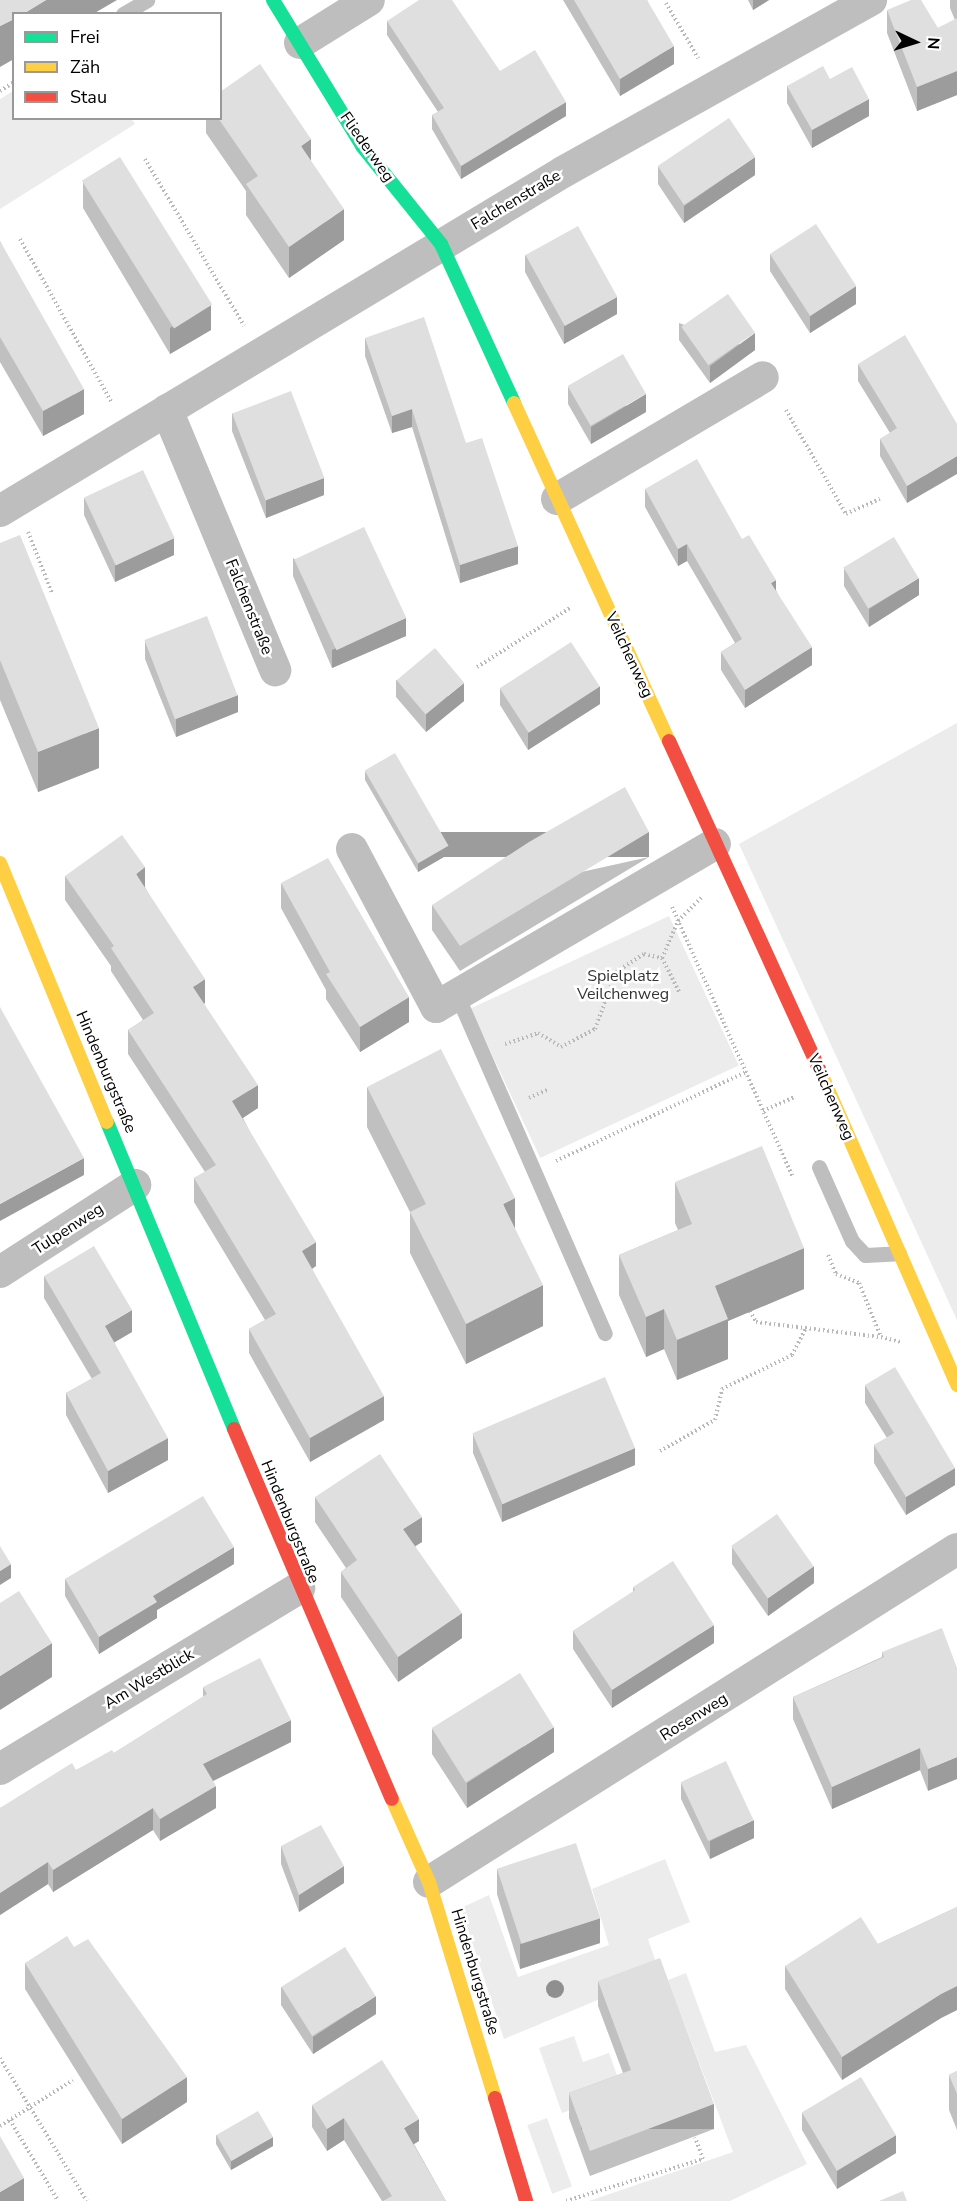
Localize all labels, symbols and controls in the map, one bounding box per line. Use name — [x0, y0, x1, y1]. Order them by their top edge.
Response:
legend — [12, 12, 222, 120]
north arrow — [885, 12, 945, 72]
text: Frei — [70, 25, 100, 49]
text: N — [922, 37, 944, 50]
text: Zäh — [70, 55, 100, 79]
text: Stau — [70, 85, 107, 109]
street label: Fliederweg — [336, 108, 398, 186]
street label: Falchenstraße — [468, 166, 564, 234]
street label: Falchenstraße — [221, 556, 277, 658]
street label: Veilchenweg — [601, 609, 657, 701]
park label: Spielplatz Veilchenweg — [577, 966, 669, 1004]
street label: Hindenburgstraße — [72, 1008, 140, 1136]
street label: Veilchenweg — [803, 1051, 859, 1143]
street label: Tulpenweg — [29, 1199, 107, 1259]
street label: Hindenburgstraße — [257, 1458, 323, 1586]
street label: Am Westblick — [101, 1645, 197, 1713]
street label: Rosenweg — [657, 1689, 731, 1745]
street label: Hindenburgstraße — [447, 1907, 503, 2037]

